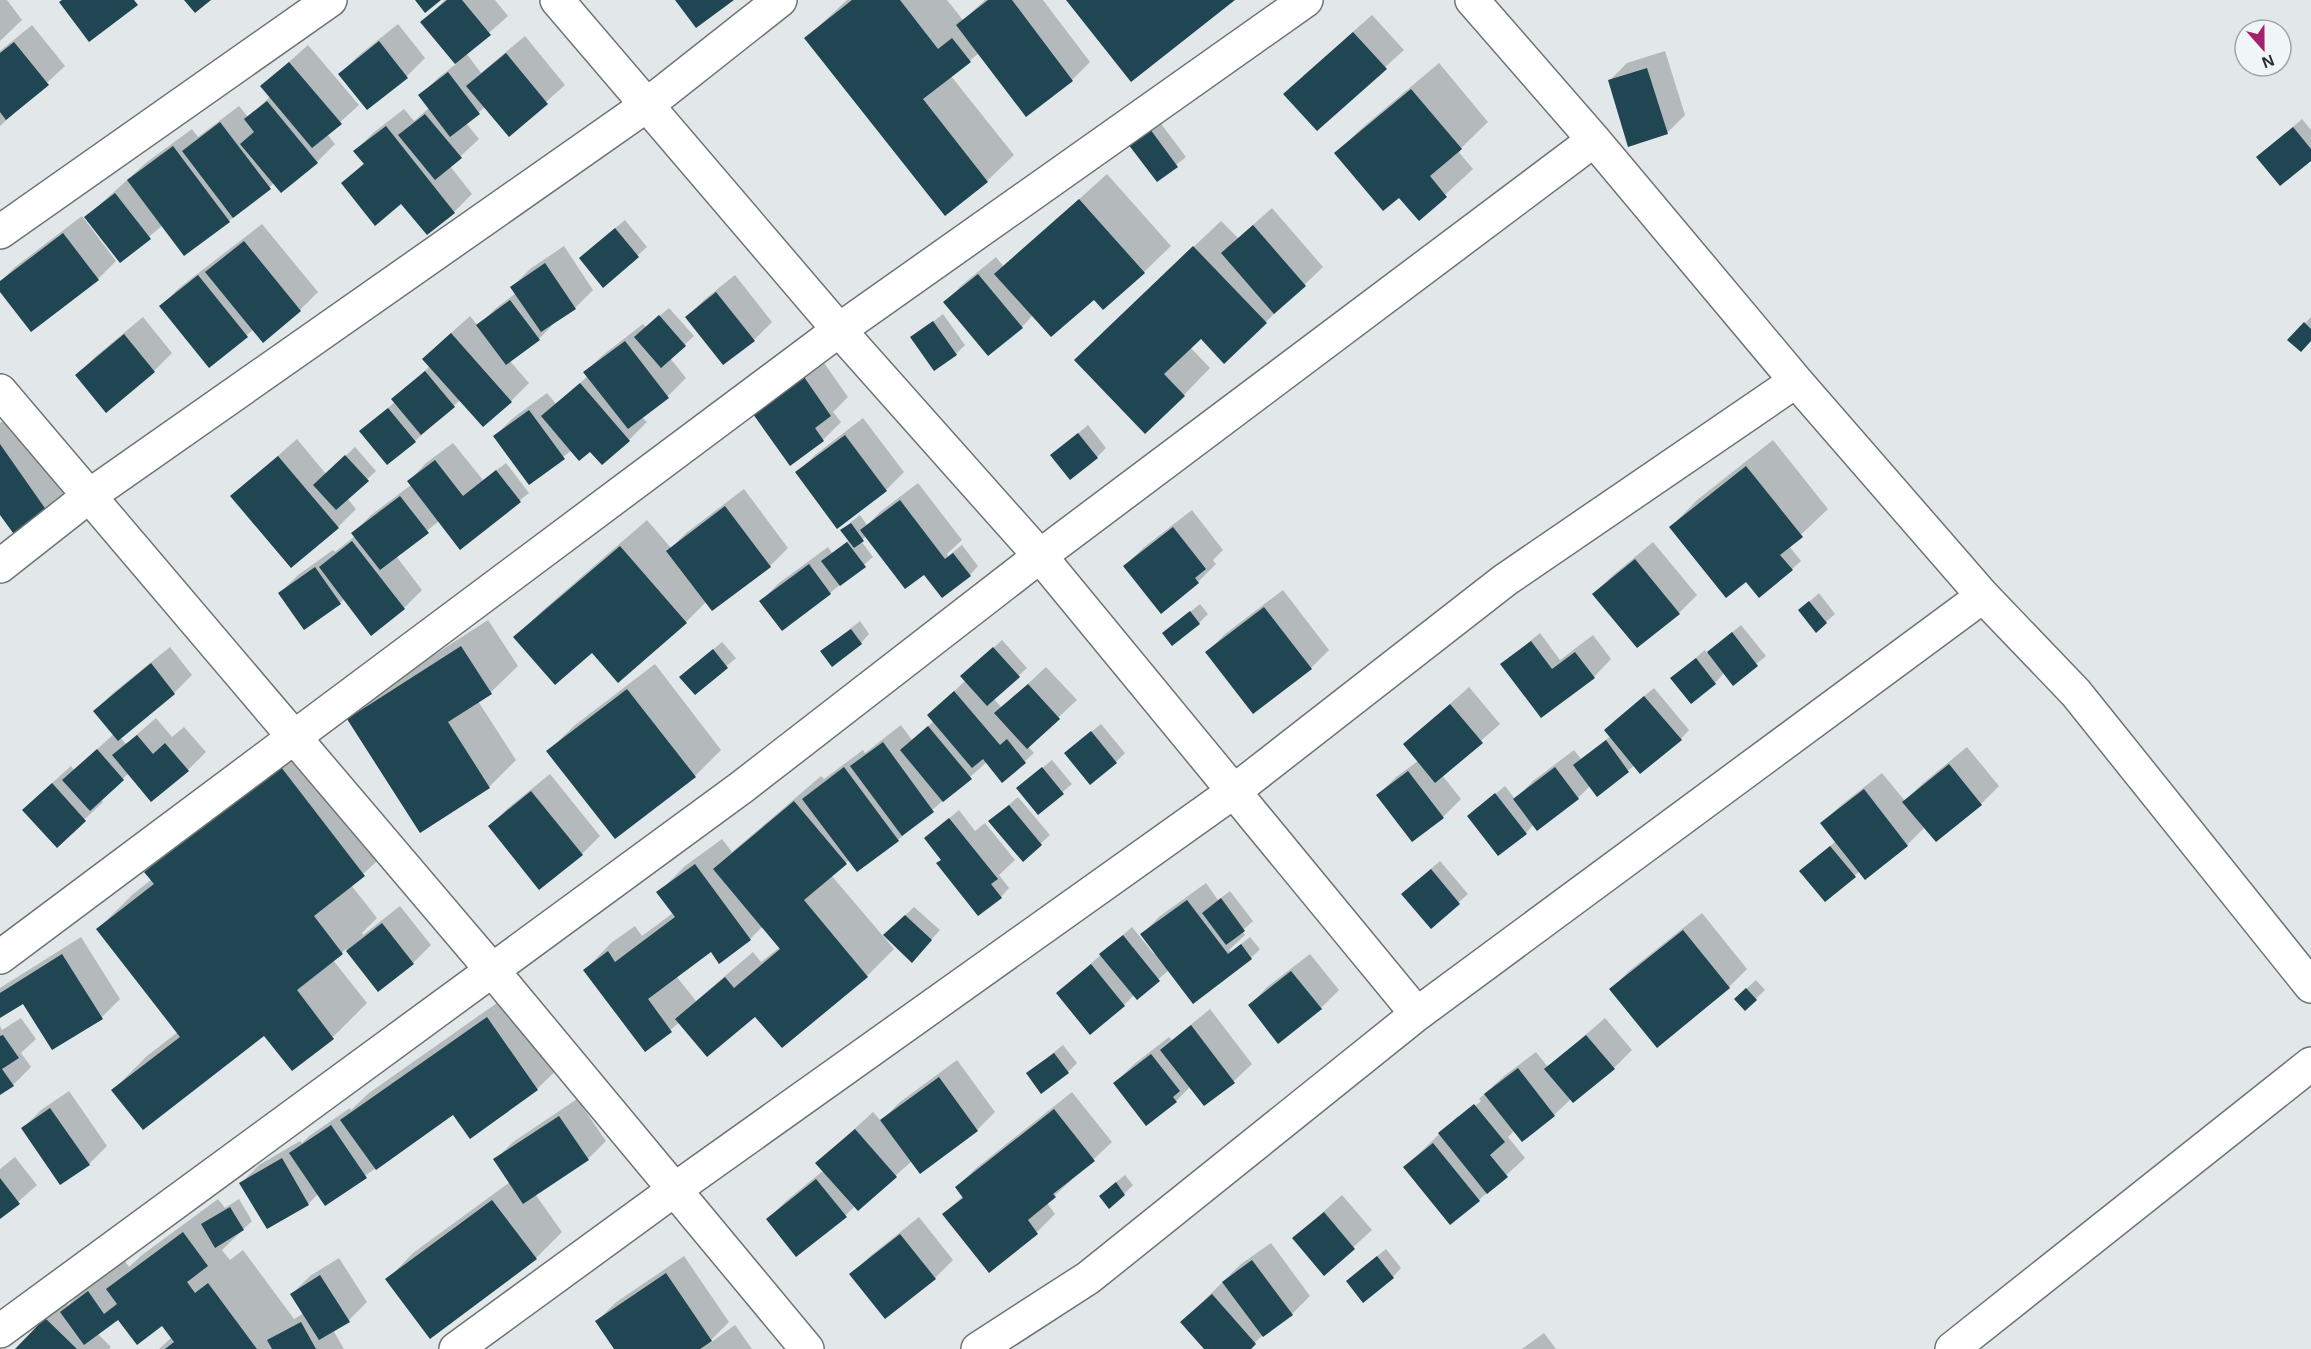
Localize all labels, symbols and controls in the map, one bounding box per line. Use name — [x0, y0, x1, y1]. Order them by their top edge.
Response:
north arrow — [2233, 18, 2293, 78]
text: N — [2260, 52, 2277, 72]

